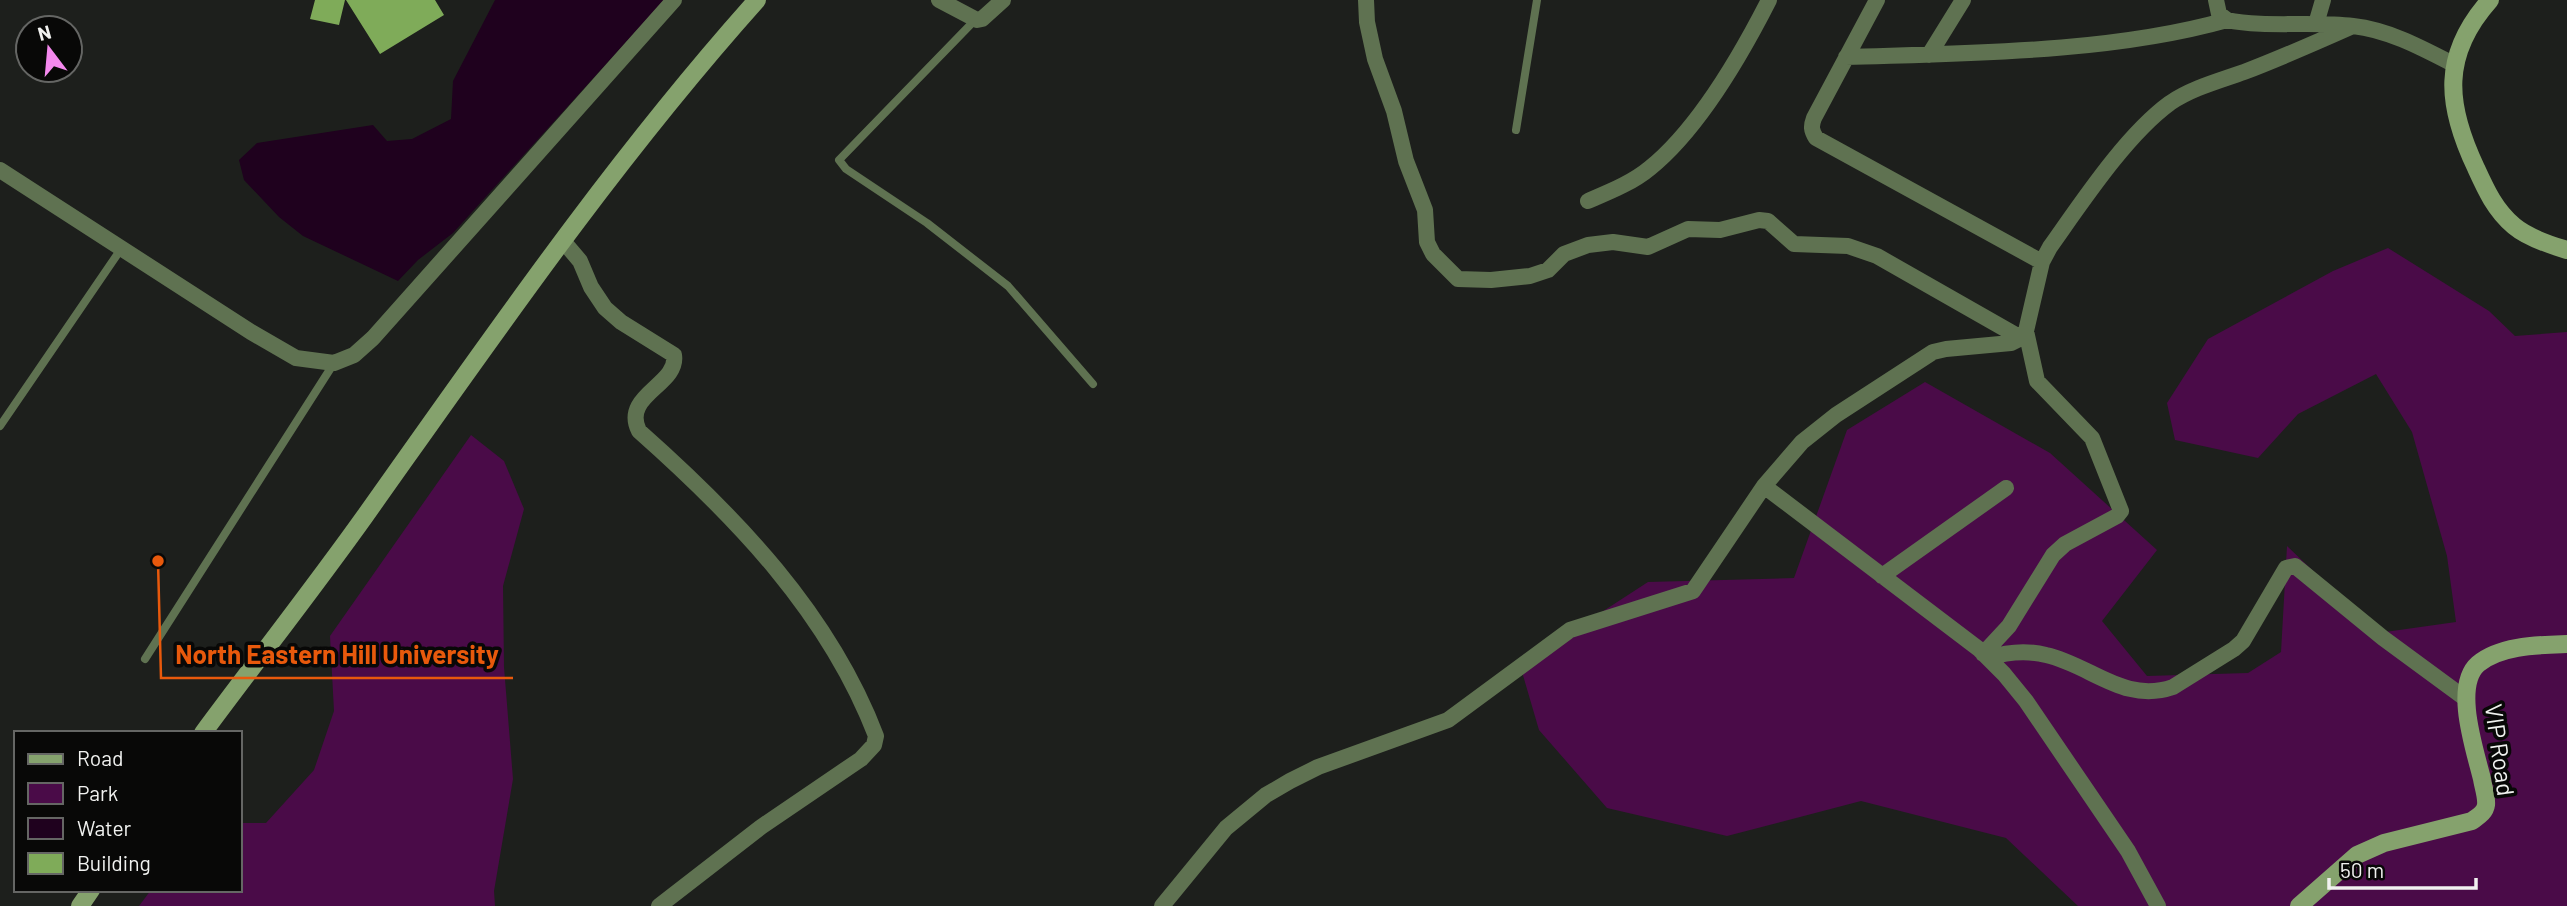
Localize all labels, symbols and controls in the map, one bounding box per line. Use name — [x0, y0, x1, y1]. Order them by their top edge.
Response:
north arrow — [14, 14, 84, 84]
text: N — [35, 19, 53, 45]
callout: North Eastern Hill University — [161, 631, 513, 678]
text: North Eastern Hill University — [175, 638, 499, 669]
street label: VIP Road — [2480, 702, 2521, 798]
legend — [14, 731, 242, 892]
text: Road — [77, 745, 123, 770]
text: Park — [77, 780, 118, 805]
text: Water — [77, 815, 132, 840]
scale bar — [2329, 846, 2476, 890]
text: Building — [77, 850, 151, 875]
text: 50 m — [2340, 857, 2384, 882]

